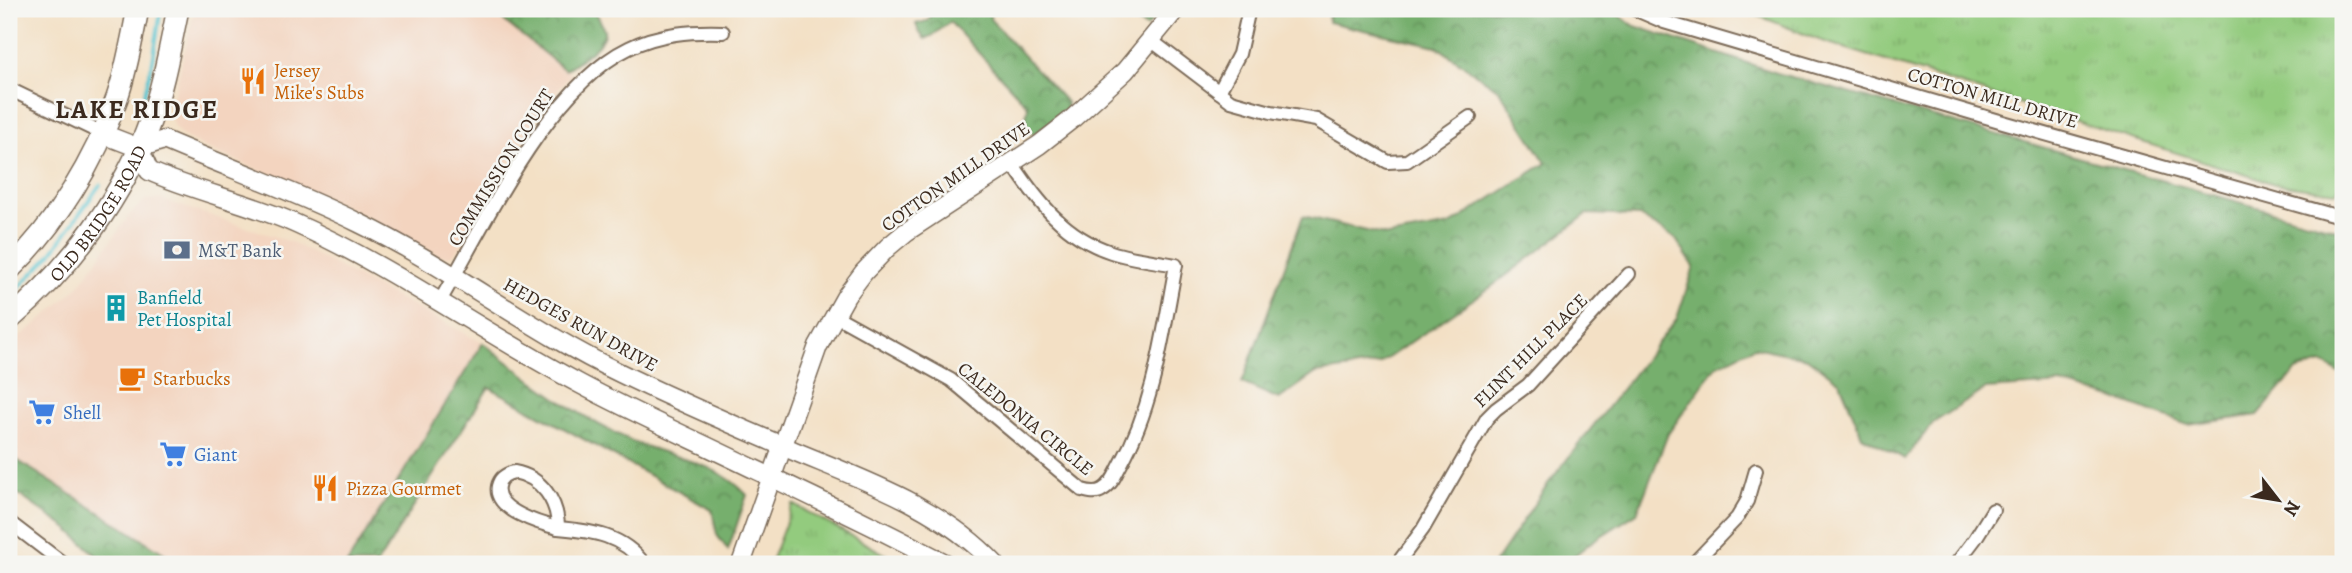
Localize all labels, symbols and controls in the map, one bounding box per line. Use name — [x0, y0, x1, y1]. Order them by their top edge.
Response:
place label: Jersey Mike's Subs — [274, 58, 364, 106]
street label: COTTON MILL DRIVE — [1904, 61, 2081, 135]
restaurant icon: Jersey Mike's Subs — [238, 66, 268, 96]
street label: COMMISSION COURT — [442, 83, 560, 251]
district label: LAKE RIDGE — [55, 92, 219, 127]
street label: COTTON MILL DRIVE — [876, 116, 1035, 238]
street label: OLD BRIDGE ROAD — [44, 141, 153, 288]
bank icon: M&T Bank — [162, 235, 192, 265]
place label: M&T Bank — [198, 238, 282, 264]
street label: HEDGES RUN DRIVE — [499, 272, 662, 378]
place label: Banfield Pet Hospital — [137, 285, 232, 333]
street label: FLINT HILL PLACE — [1468, 288, 1594, 414]
building icon: Banfield Pet Hospital — [101, 293, 131, 323]
street label: CALEDONIA CIRCLE — [952, 356, 1099, 482]
cafe icon: Starbucks — [117, 363, 147, 393]
place label: Starbucks — [153, 366, 231, 392]
supermarket icon: Shell — [27, 397, 57, 427]
place label: Shell — [63, 400, 101, 426]
supermarket icon: Giant — [158, 439, 188, 469]
place label: Giant — [194, 442, 237, 468]
north arrow — [2244, 464, 2314, 534]
restaurant icon: Pizza Gourmet — [310, 473, 340, 503]
place label: Pizza Gourmet — [346, 476, 462, 502]
text: N — [2277, 496, 2306, 521]

